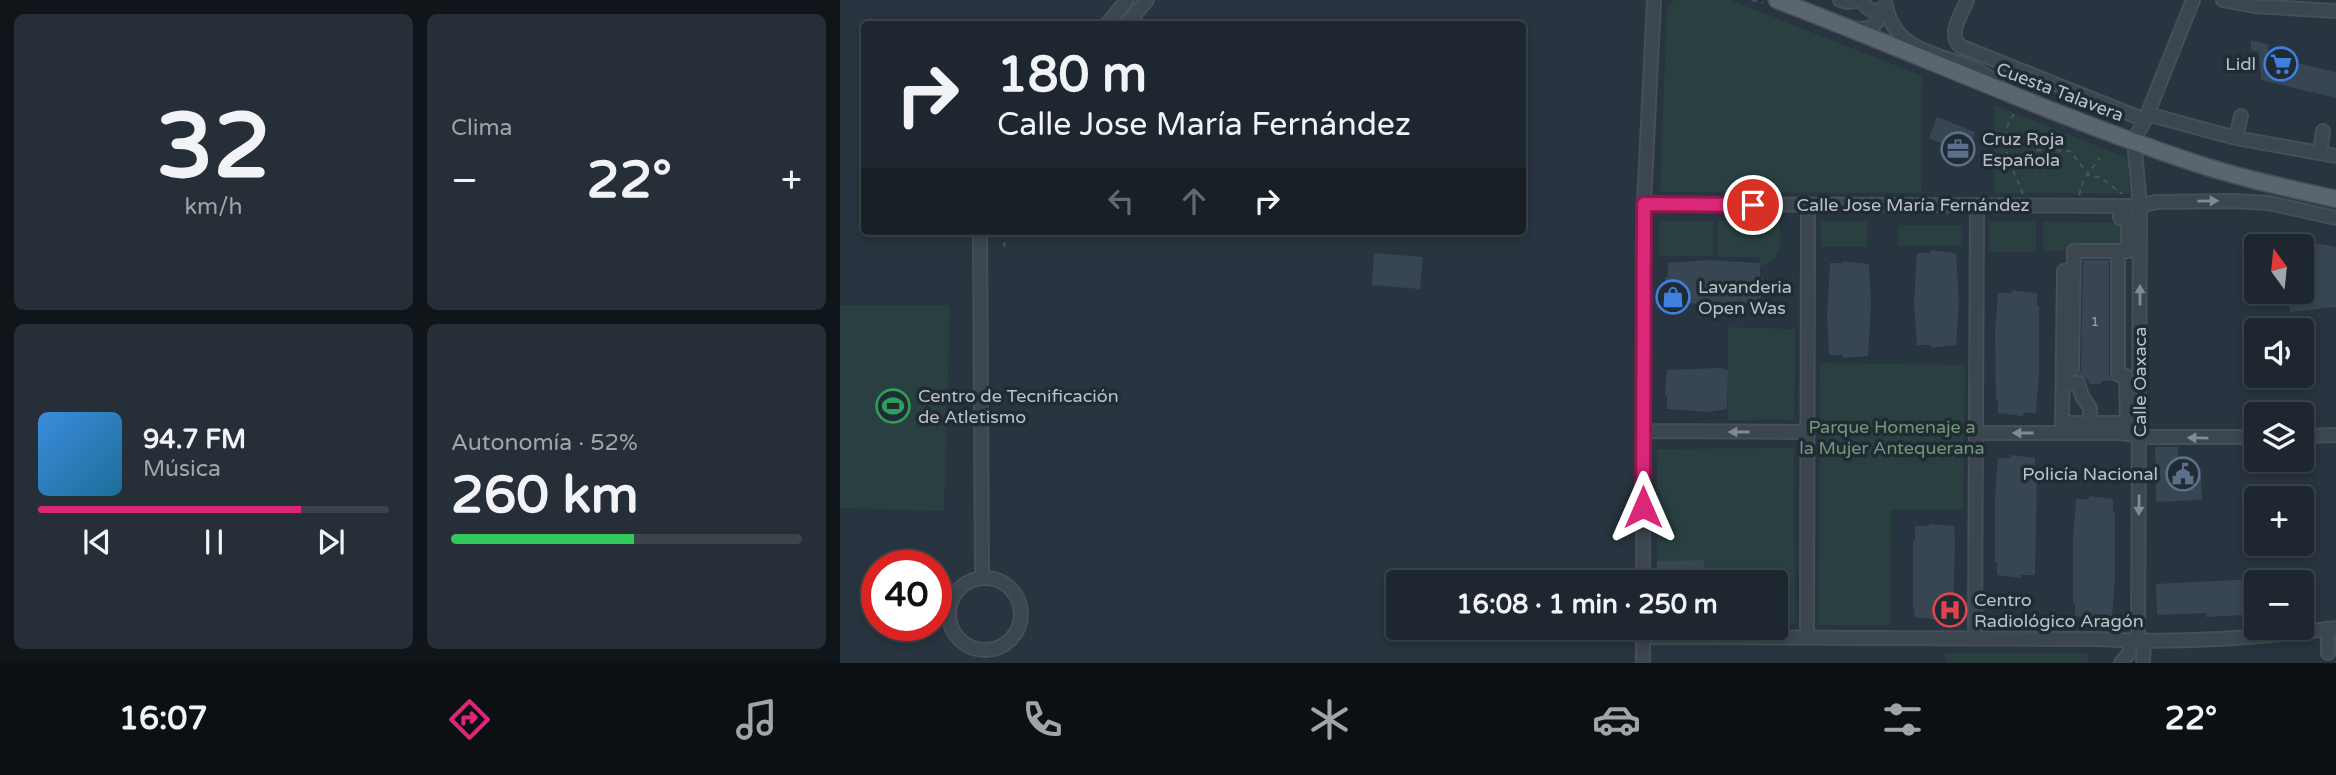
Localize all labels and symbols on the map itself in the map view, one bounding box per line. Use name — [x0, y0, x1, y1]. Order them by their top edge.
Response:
supermarket icon: Lidl — [2262, 45, 2300, 83]
place label: Lidl — [2225, 53, 2256, 75]
street label: Cuesta Talavera — [1993, 58, 2127, 126]
place label: Cruz Roja Española — [1982, 128, 2064, 171]
office icon: Cruz Roja Española — [1939, 130, 1977, 168]
pin — [1723, 175, 1783, 235]
street label: Calle Jose María Fernández — [1797, 194, 2029, 216]
one-way arrow — [2197, 195, 2219, 207]
north arrow — [2244, 234, 2314, 304]
place label: Lavanderia Open Was — [1698, 276, 1792, 319]
shop icon: Lavanderia Open Was — [1654, 278, 1692, 316]
one-way arrow — [2134, 284, 2146, 306]
house number: 1 — [2091, 313, 2099, 330]
street label: Calle Oaxaca — [2129, 327, 2151, 437]
place label: Centro de Tecnificación de Atletismo — [918, 385, 1119, 428]
sports icon: Centro de Tecnificación de Atletismo — [874, 387, 912, 425]
park label: Parque Homenaje a la Mujer Antequerana — [1799, 416, 1985, 459]
one-way arrow — [1728, 426, 1750, 438]
one-way arrow — [2012, 427, 2034, 439]
one-way arrow — [2186, 432, 2208, 444]
public building icon: Policía Nacional — [2164, 455, 2202, 493]
place label: Policía Nacional — [2022, 463, 2158, 485]
position arrow — [1606, 470, 1680, 544]
one-way arrow — [2133, 494, 2145, 516]
speed limit sign: 40 — [861, 550, 952, 641]
place label: Centro Radiológico Aragón — [1974, 589, 2144, 632]
hospital icon: Centro Radiológico Aragón — [1931, 591, 1969, 629]

